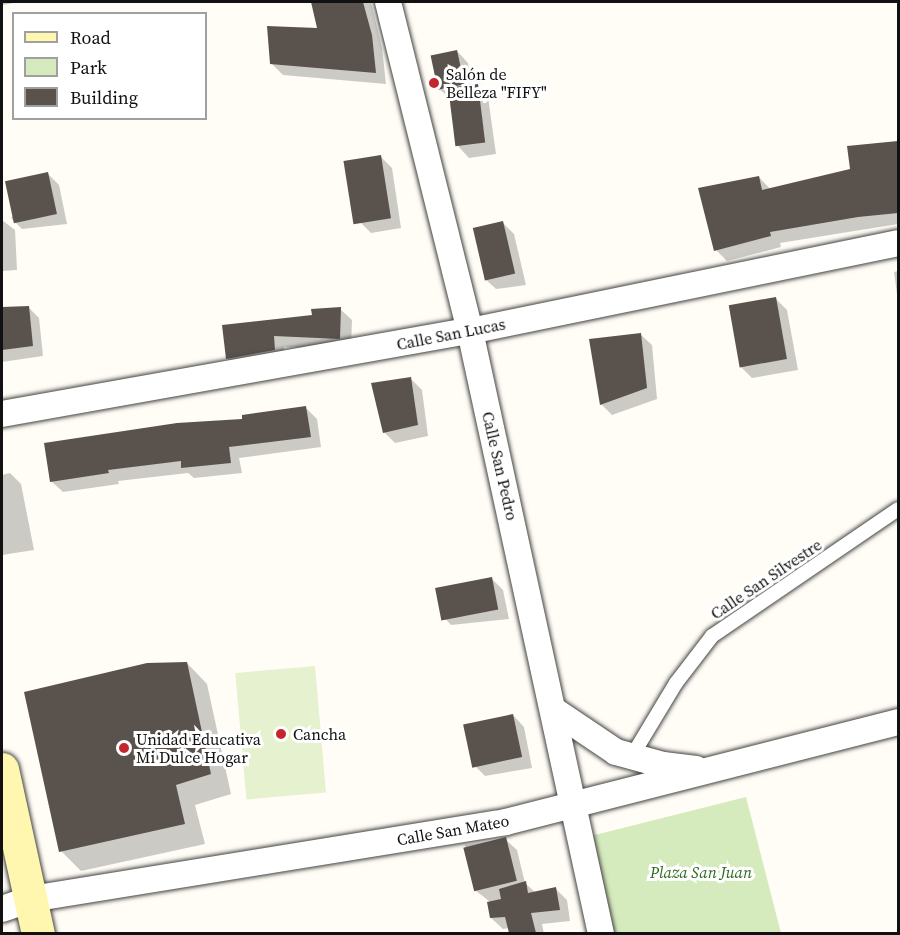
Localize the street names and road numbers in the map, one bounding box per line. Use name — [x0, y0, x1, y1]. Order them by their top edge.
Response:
street label: Calle San Lucas — [395, 314, 507, 354]
street label: Calle San Pedro — [478, 410, 522, 522]
street label: Calle San Silvestre — [707, 535, 825, 623]
street label: Calle San Mateo — [395, 811, 511, 849]

